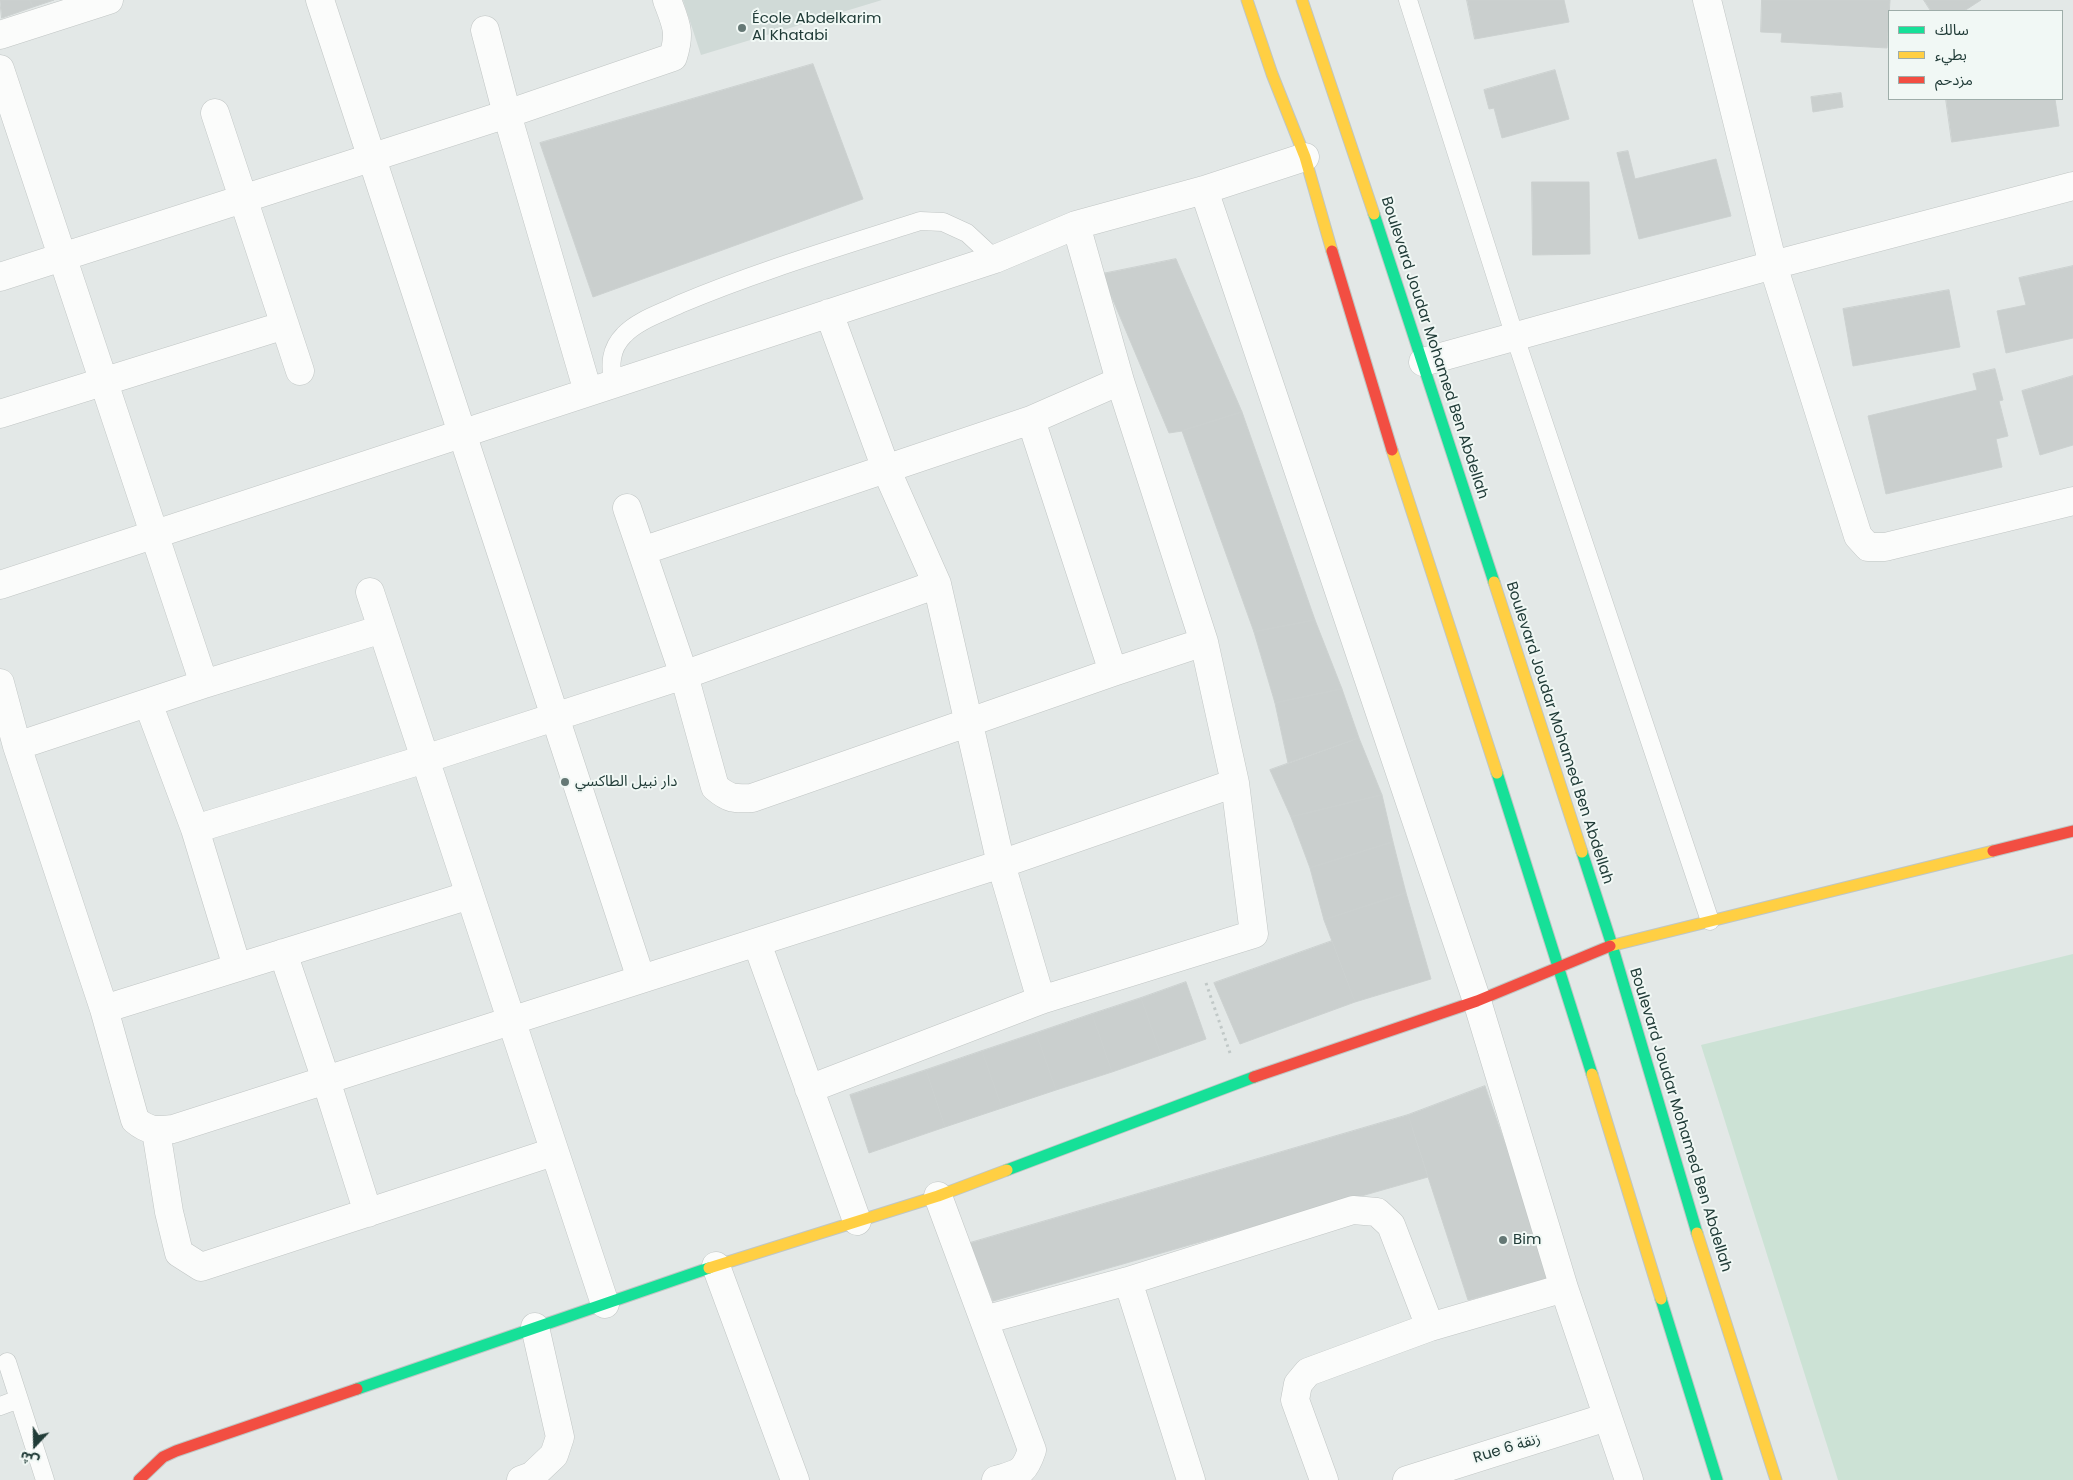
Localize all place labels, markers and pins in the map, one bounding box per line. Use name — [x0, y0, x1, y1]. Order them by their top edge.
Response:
place label: École Abdelkarim Al Khatabi — [752, 10, 881, 45]
marker: École Abdelkarim Al Khatabi — [736, 22, 748, 34]
place label: دار نبيل الطاكسي — [575, 773, 677, 791]
marker: دار نبيل الطاكسي — [559, 776, 571, 788]
place label: Bim — [1513, 1231, 1541, 1249]
marker: Bim — [1497, 1234, 1509, 1246]

